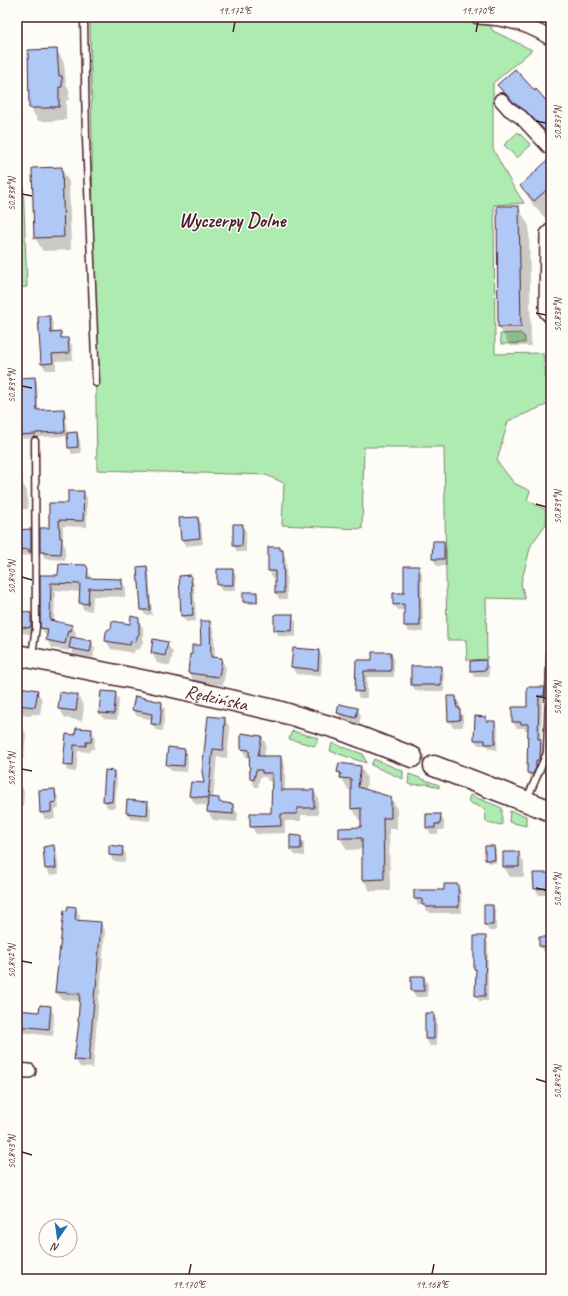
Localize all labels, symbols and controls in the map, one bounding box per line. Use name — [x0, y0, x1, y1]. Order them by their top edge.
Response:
text: 19.172°E — [219, 4, 253, 17]
text: 19.170°E — [462, 4, 496, 17]
text: 50.837°N — [551, 104, 564, 140]
text: 50.838°N — [5, 175, 18, 211]
district label: Wyczerpy Dolne — [179, 208, 287, 233]
text: 50.838°N — [551, 296, 564, 332]
text: 50.839°N — [5, 367, 18, 403]
text: 50.839°N — [551, 488, 564, 524]
text: 50.840°N — [5, 558, 18, 594]
street label: Rędzińska — [183, 679, 252, 717]
text: 50.840°N — [551, 679, 564, 715]
text: 50.841°N — [5, 750, 18, 786]
text: 50.841°N — [551, 871, 564, 907]
text: 50.842°N — [5, 942, 18, 978]
text: 50.842°N — [551, 1063, 564, 1099]
text: 50.843°N — [5, 1133, 18, 1169]
north arrow — [38, 1218, 78, 1258]
text: N — [49, 1240, 61, 1255]
text: 19.170°E — [173, 1278, 207, 1291]
text: 19.168°E — [416, 1278, 450, 1291]

